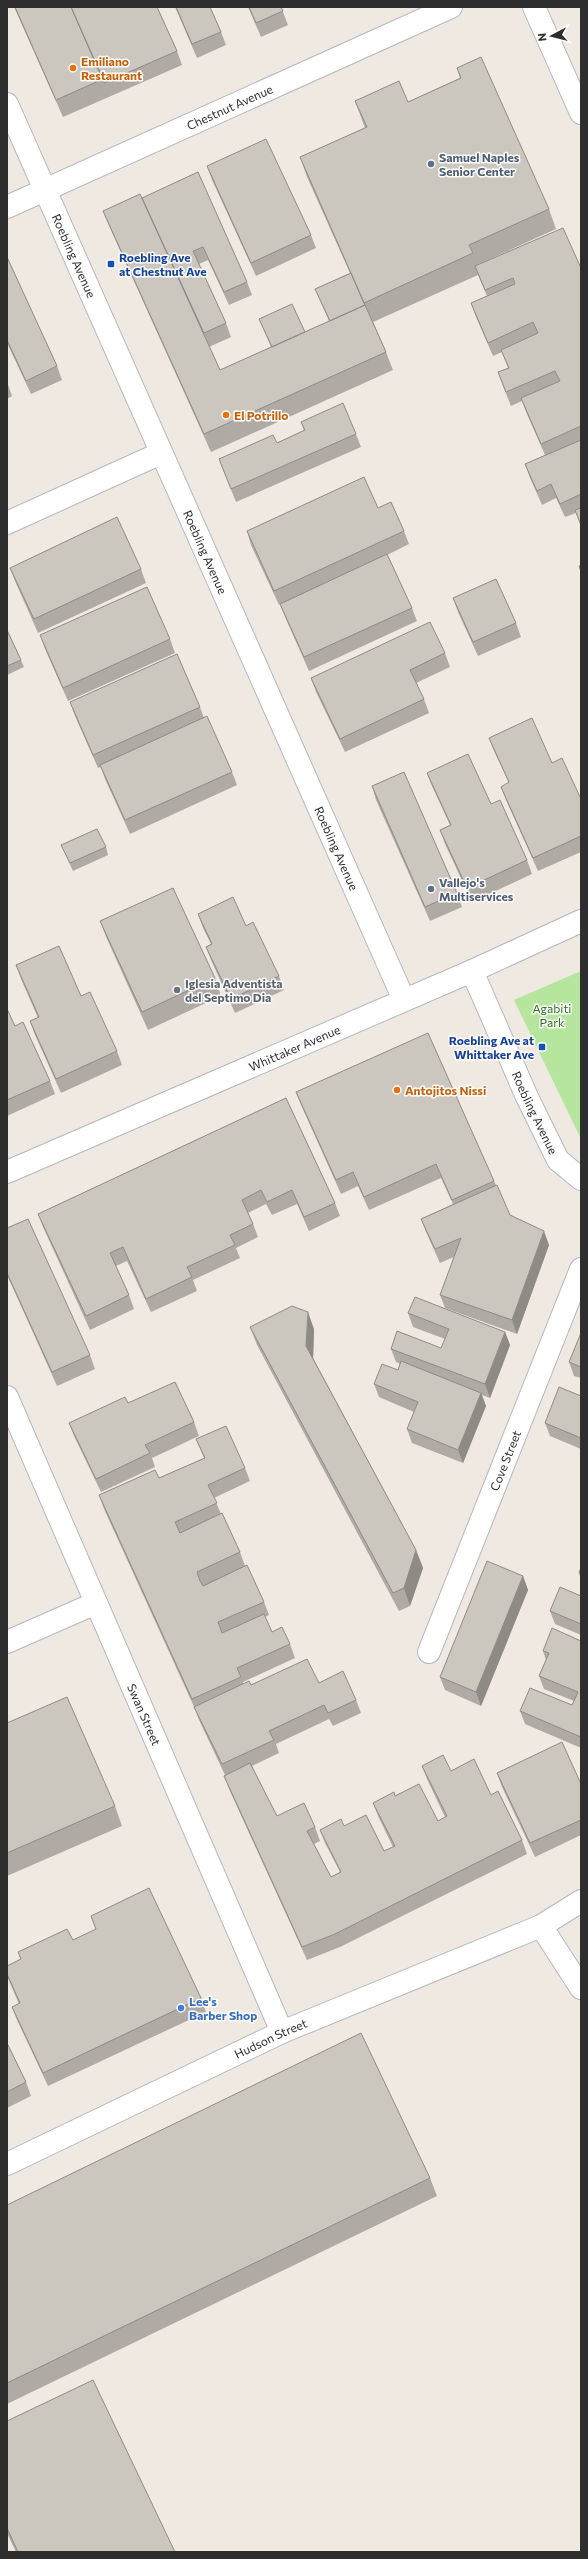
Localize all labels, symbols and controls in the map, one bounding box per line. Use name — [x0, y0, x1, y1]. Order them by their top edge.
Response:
north arrow — [532, 16, 572, 56]
text: N — [535, 32, 549, 42]
place label: Emiliano Restaurant — [81, 54, 142, 82]
marker: Emiliano Restaurant — [68, 63, 78, 73]
street label: Chestnut Avenue — [184, 81, 275, 132]
place label: Samuel Naples Senior Center — [439, 150, 520, 178]
marker: Samuel Naples Senior Center — [426, 159, 436, 169]
street label: Roebling Avenue — [50, 212, 99, 300]
place label: Roebling Ave at Chestnut Ave — [119, 250, 207, 278]
marker: Roebling Ave at Chestnut Ave — [106, 259, 116, 269]
place label: El Potrillo — [234, 408, 289, 422]
marker: El Potrillo — [221, 410, 231, 420]
street label: Roebling Avenue — [181, 508, 230, 596]
street label: Roebling Avenue — [312, 804, 361, 892]
place label: Vallejo's Multiservices — [439, 875, 514, 903]
marker: Vallejo's Multiservices — [426, 884, 436, 894]
place label: Iglesia Adventista del Septimo Dia — [185, 976, 283, 1004]
marker: Iglesia Adventista del Septimo Dia — [172, 985, 182, 995]
park label: Agabiti Park — [533, 1001, 571, 1029]
street label: Whittaker Avenue — [247, 1022, 342, 1074]
place label: Roebling Ave at Whittaker Ave — [449, 1033, 534, 1061]
marker: Roebling Ave at Whittaker Ave — [537, 1042, 547, 1052]
street label: Roebling Avenue — [510, 1069, 561, 1156]
place label: Antojitos Nissi — [405, 1083, 486, 1097]
marker: Antojitos Nissi — [392, 1085, 402, 1095]
street label: Cove Street — [487, 1428, 523, 1493]
street label: Swan Street — [125, 1682, 164, 1748]
place label: Lee's Barber Shop — [189, 1994, 257, 2022]
marker: Lee's Barber Shop — [176, 2003, 186, 2013]
street label: Hudson Street — [232, 2016, 309, 2061]

